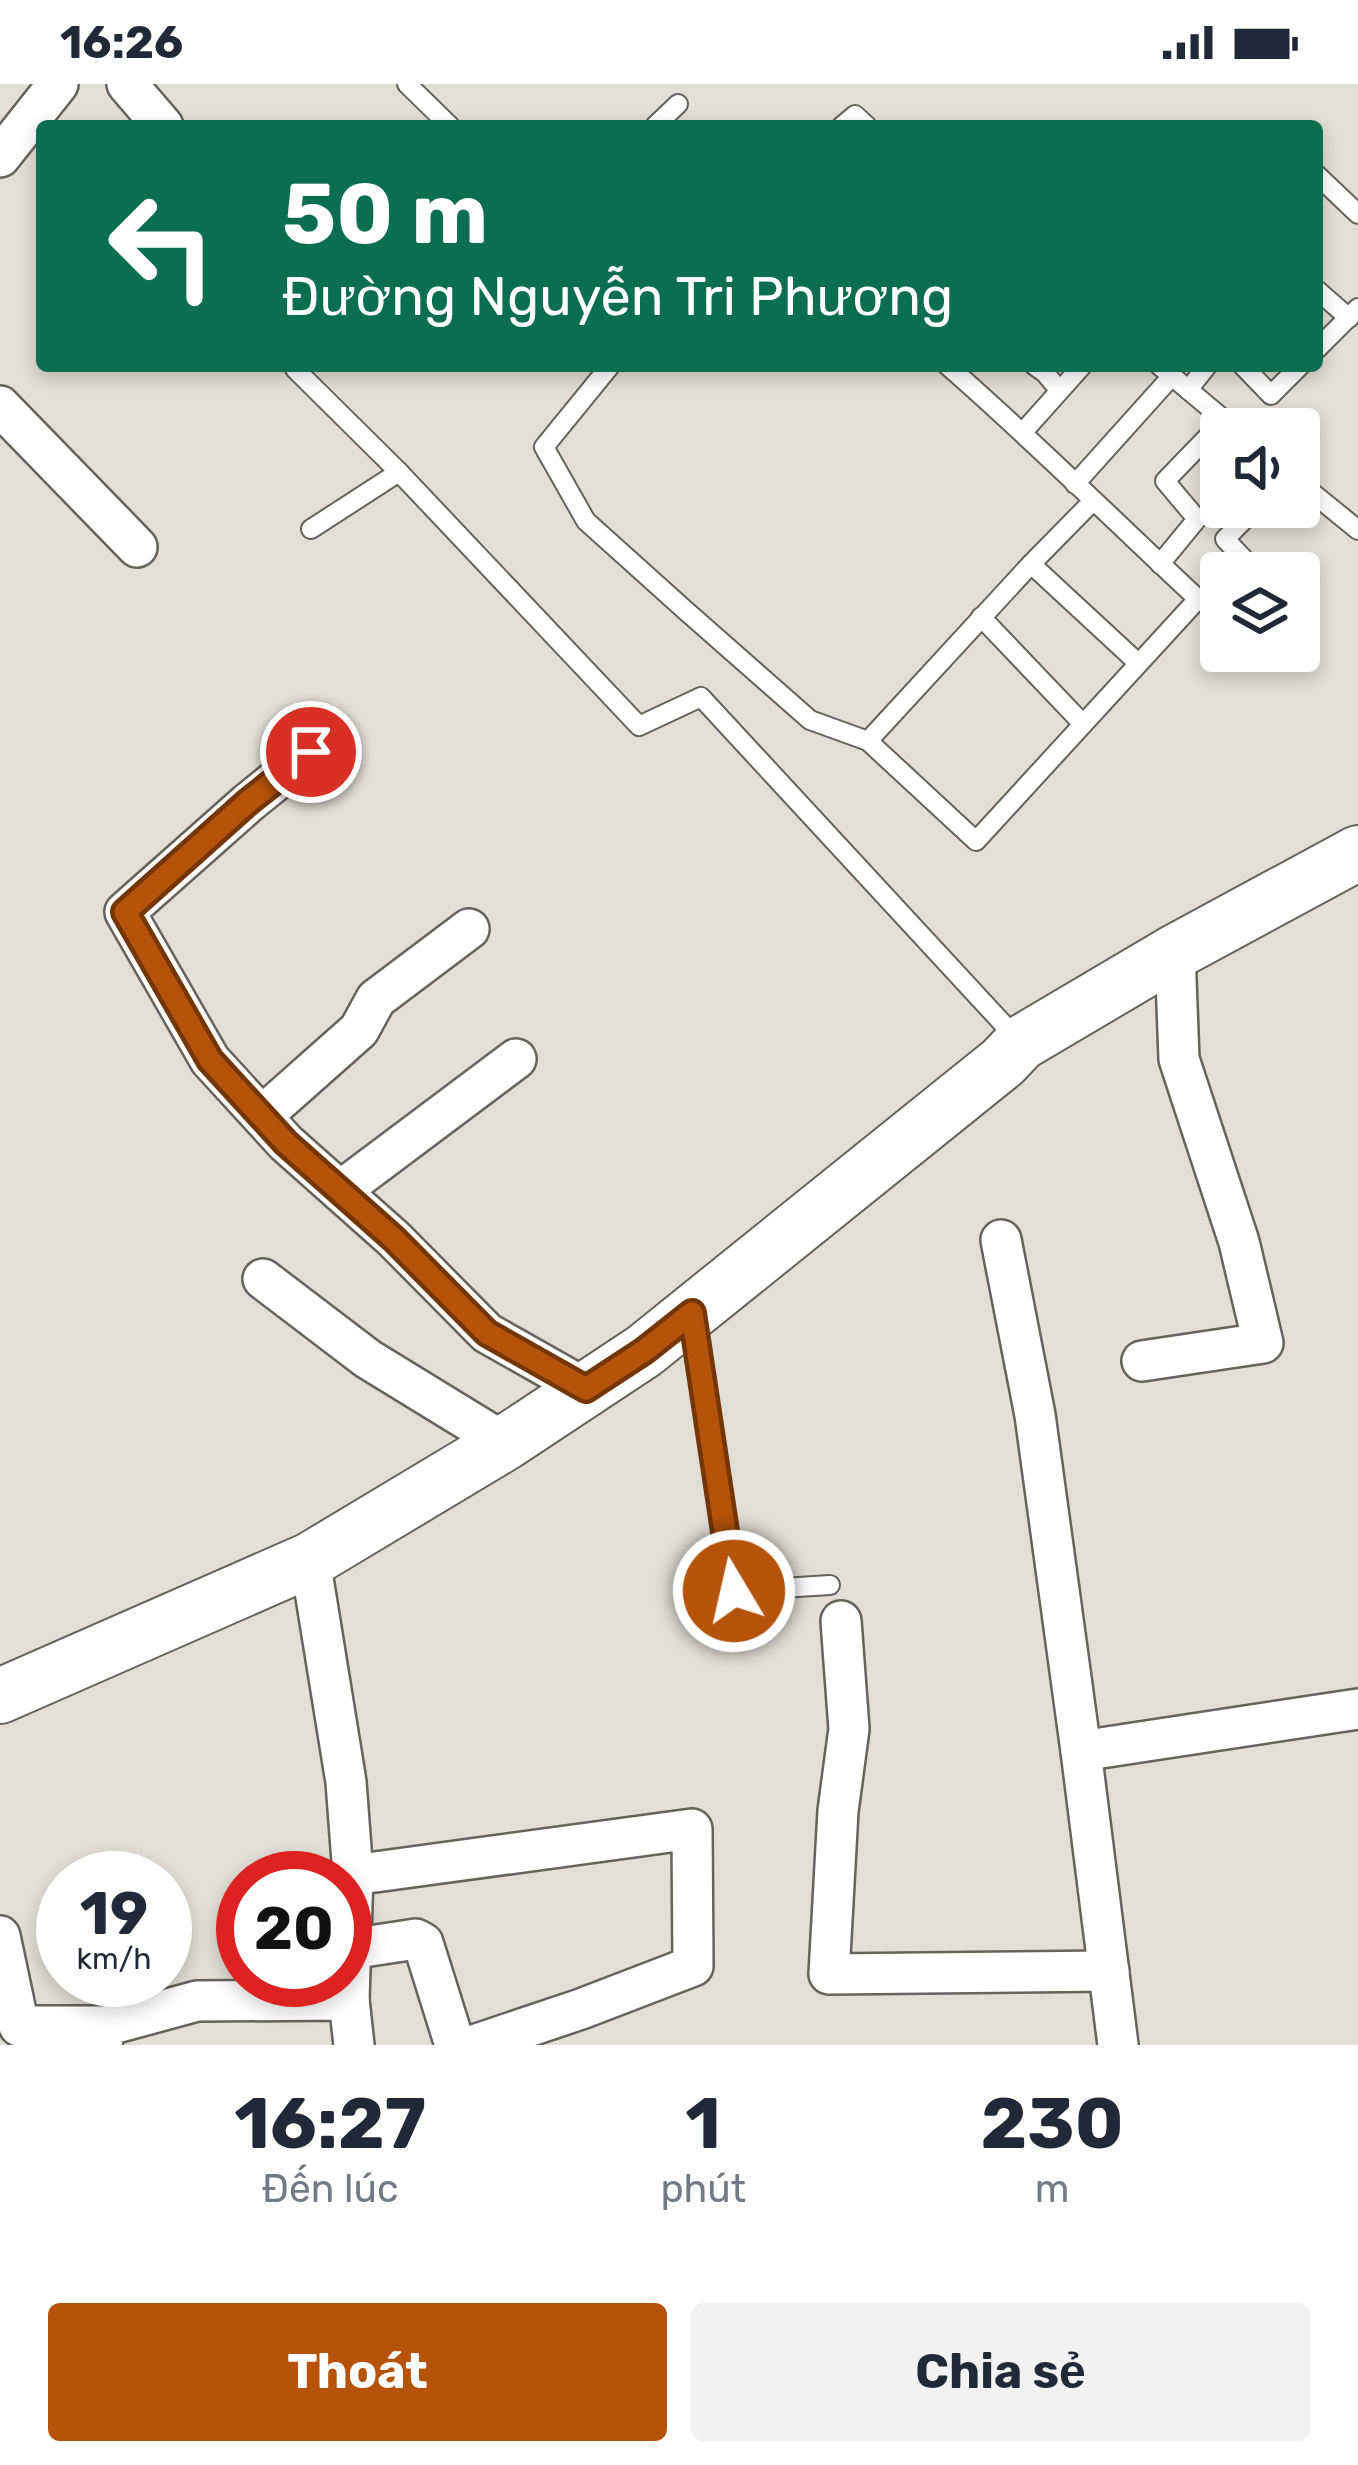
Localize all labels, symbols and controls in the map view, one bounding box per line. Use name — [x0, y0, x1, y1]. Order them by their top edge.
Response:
text: 16:26 — [60, 16, 183, 69]
text: 50 m — [282, 164, 488, 264]
icon: left — [84, 168, 240, 324]
text: Đường Nguyễn Tri Phương — [282, 265, 953, 329]
map controls — [1200, 408, 1320, 672]
button: sound — [1200, 408, 1320, 528]
button: layers — [1200, 552, 1320, 672]
pin — [260, 701, 362, 803]
icon: arrive — [278, 719, 344, 785]
position arrow — [671, 1528, 797, 1654]
speed limit sign: 20 — [216, 1851, 372, 2007]
text: 19 — [80, 1878, 148, 1949]
text: km/h — [77, 1941, 151, 1977]
text: 16:27 — [234, 2081, 426, 2166]
text: 1 — [685, 2081, 721, 2166]
text: 230 — [980, 2081, 1124, 2166]
text: Đến lúc — [262, 2166, 399, 2212]
text: phút — [660, 2166, 746, 2212]
text: m — [1035, 2166, 1069, 2212]
button: Thoát — [48, 2303, 667, 2441]
button: Chia sẻ — [691, 2303, 1310, 2441]

